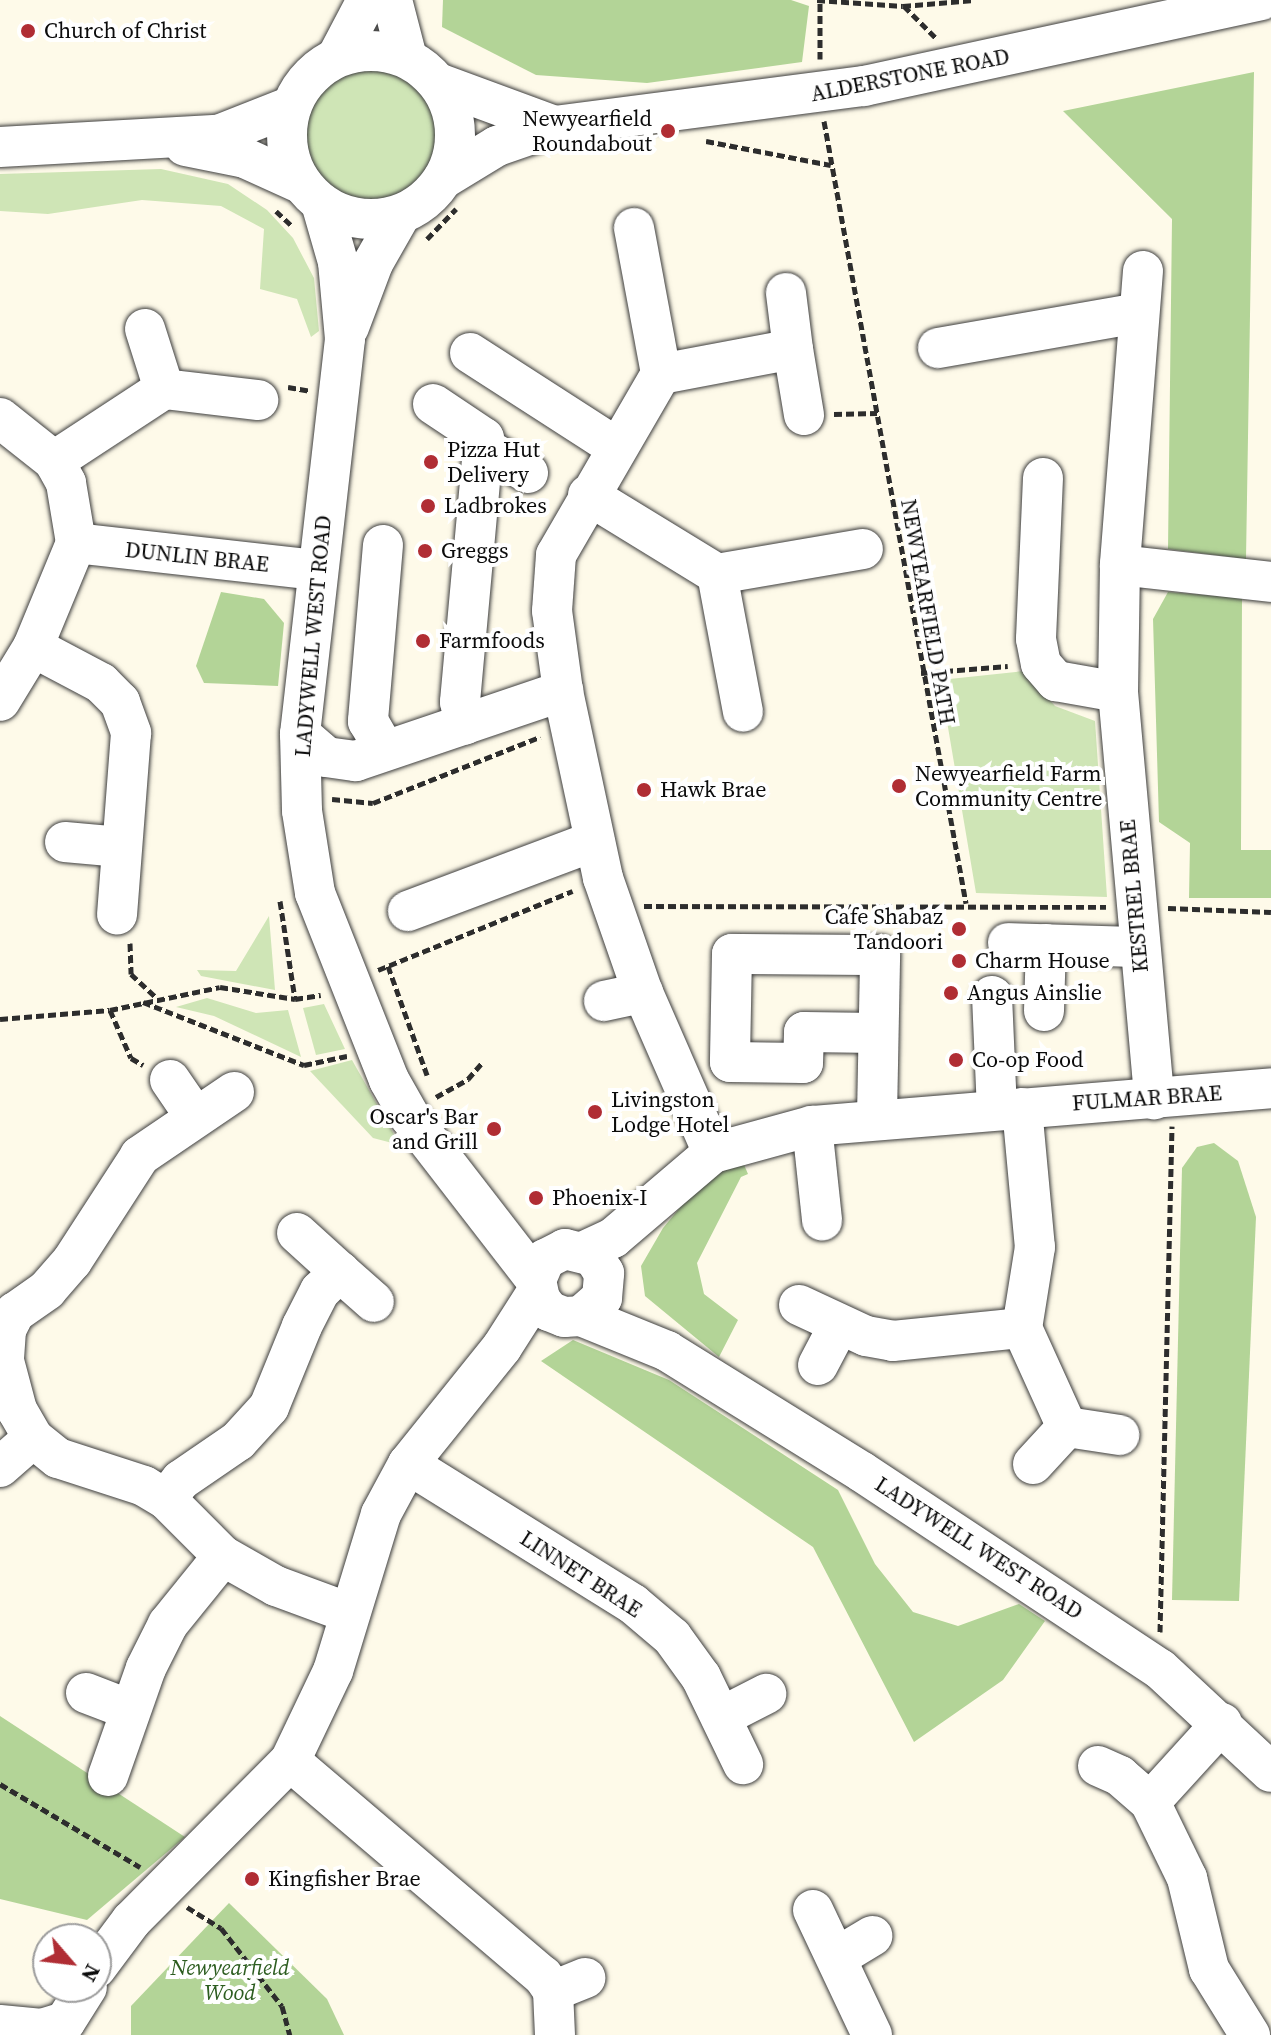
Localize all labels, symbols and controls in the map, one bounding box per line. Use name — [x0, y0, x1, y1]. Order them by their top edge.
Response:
place label: Church of Christ — [44, 18, 206, 44]
marker: Church of Christ — [19, 22, 37, 40]
street label: ALDERSTONE ROAD — [808, 43, 1012, 107]
place label: Newyearfield Roundabout — [522, 105, 652, 156]
marker: Newyearfield Roundabout — [659, 122, 677, 140]
place label: Pizza Hut Delivery — [447, 436, 540, 488]
marker: Pizza Hut Delivery — [422, 453, 440, 471]
place label: Ladbrokes — [444, 493, 547, 519]
marker: Ladbrokes — [419, 497, 437, 515]
street label: NEWYEARFIELD PATH — [895, 497, 961, 727]
street label: LADYWELL WEST ROAD — [289, 514, 337, 758]
street label: DUNLIN BRAE — [124, 536, 270, 578]
place label: Greggs — [441, 538, 508, 564]
marker: Greggs — [416, 542, 434, 560]
place label: Farmfoods — [439, 628, 545, 654]
marker: Farmfoods — [414, 632, 432, 650]
place label: Newyearfield Farm Community Centre — [915, 760, 1103, 812]
place label: Hawk Brae — [660, 777, 767, 803]
marker: Newyearfield Farm Community Centre — [890, 777, 908, 795]
marker: Hawk Brae — [635, 781, 653, 799]
street label: KESTREL BRAE — [1114, 818, 1154, 974]
place label: Cafe Shabaz Tandoori — [825, 903, 943, 954]
marker: Cafe Shabaz Tandoori — [950, 920, 968, 938]
place label: Charm House — [975, 948, 1110, 974]
marker: Charm House — [950, 952, 968, 970]
place label: Angus Ainslie — [967, 980, 1102, 1006]
marker: Angus Ainslie — [942, 984, 960, 1002]
place label: Co-op Food — [972, 1047, 1084, 1073]
marker: Co-op Food — [947, 1051, 965, 1069]
street label: FULMAR BRAE — [1071, 1080, 1223, 1116]
place label: Livingston Lodge Hotel — [611, 1086, 729, 1138]
place label: Oscar's Bar and Grill — [370, 1103, 478, 1154]
marker: Livingston Lodge Hotel — [586, 1103, 604, 1121]
marker: Oscar's Bar and Grill — [485, 1120, 503, 1138]
place label: Phoenix-I — [552, 1185, 648, 1211]
marker: Phoenix-I — [527, 1189, 545, 1207]
street label: LADYWELL WEST ROAD — [870, 1471, 1088, 1625]
street label: LINNET BRAE — [515, 1525, 647, 1623]
place label: Kingfisher Brae — [268, 1866, 421, 1892]
marker: Kingfisher Brae — [243, 1870, 261, 1888]
north arrow — [32, 1923, 112, 2003]
park label: Newyearfield Wood — [171, 1954, 289, 2006]
text: N — [74, 1959, 108, 1987]

